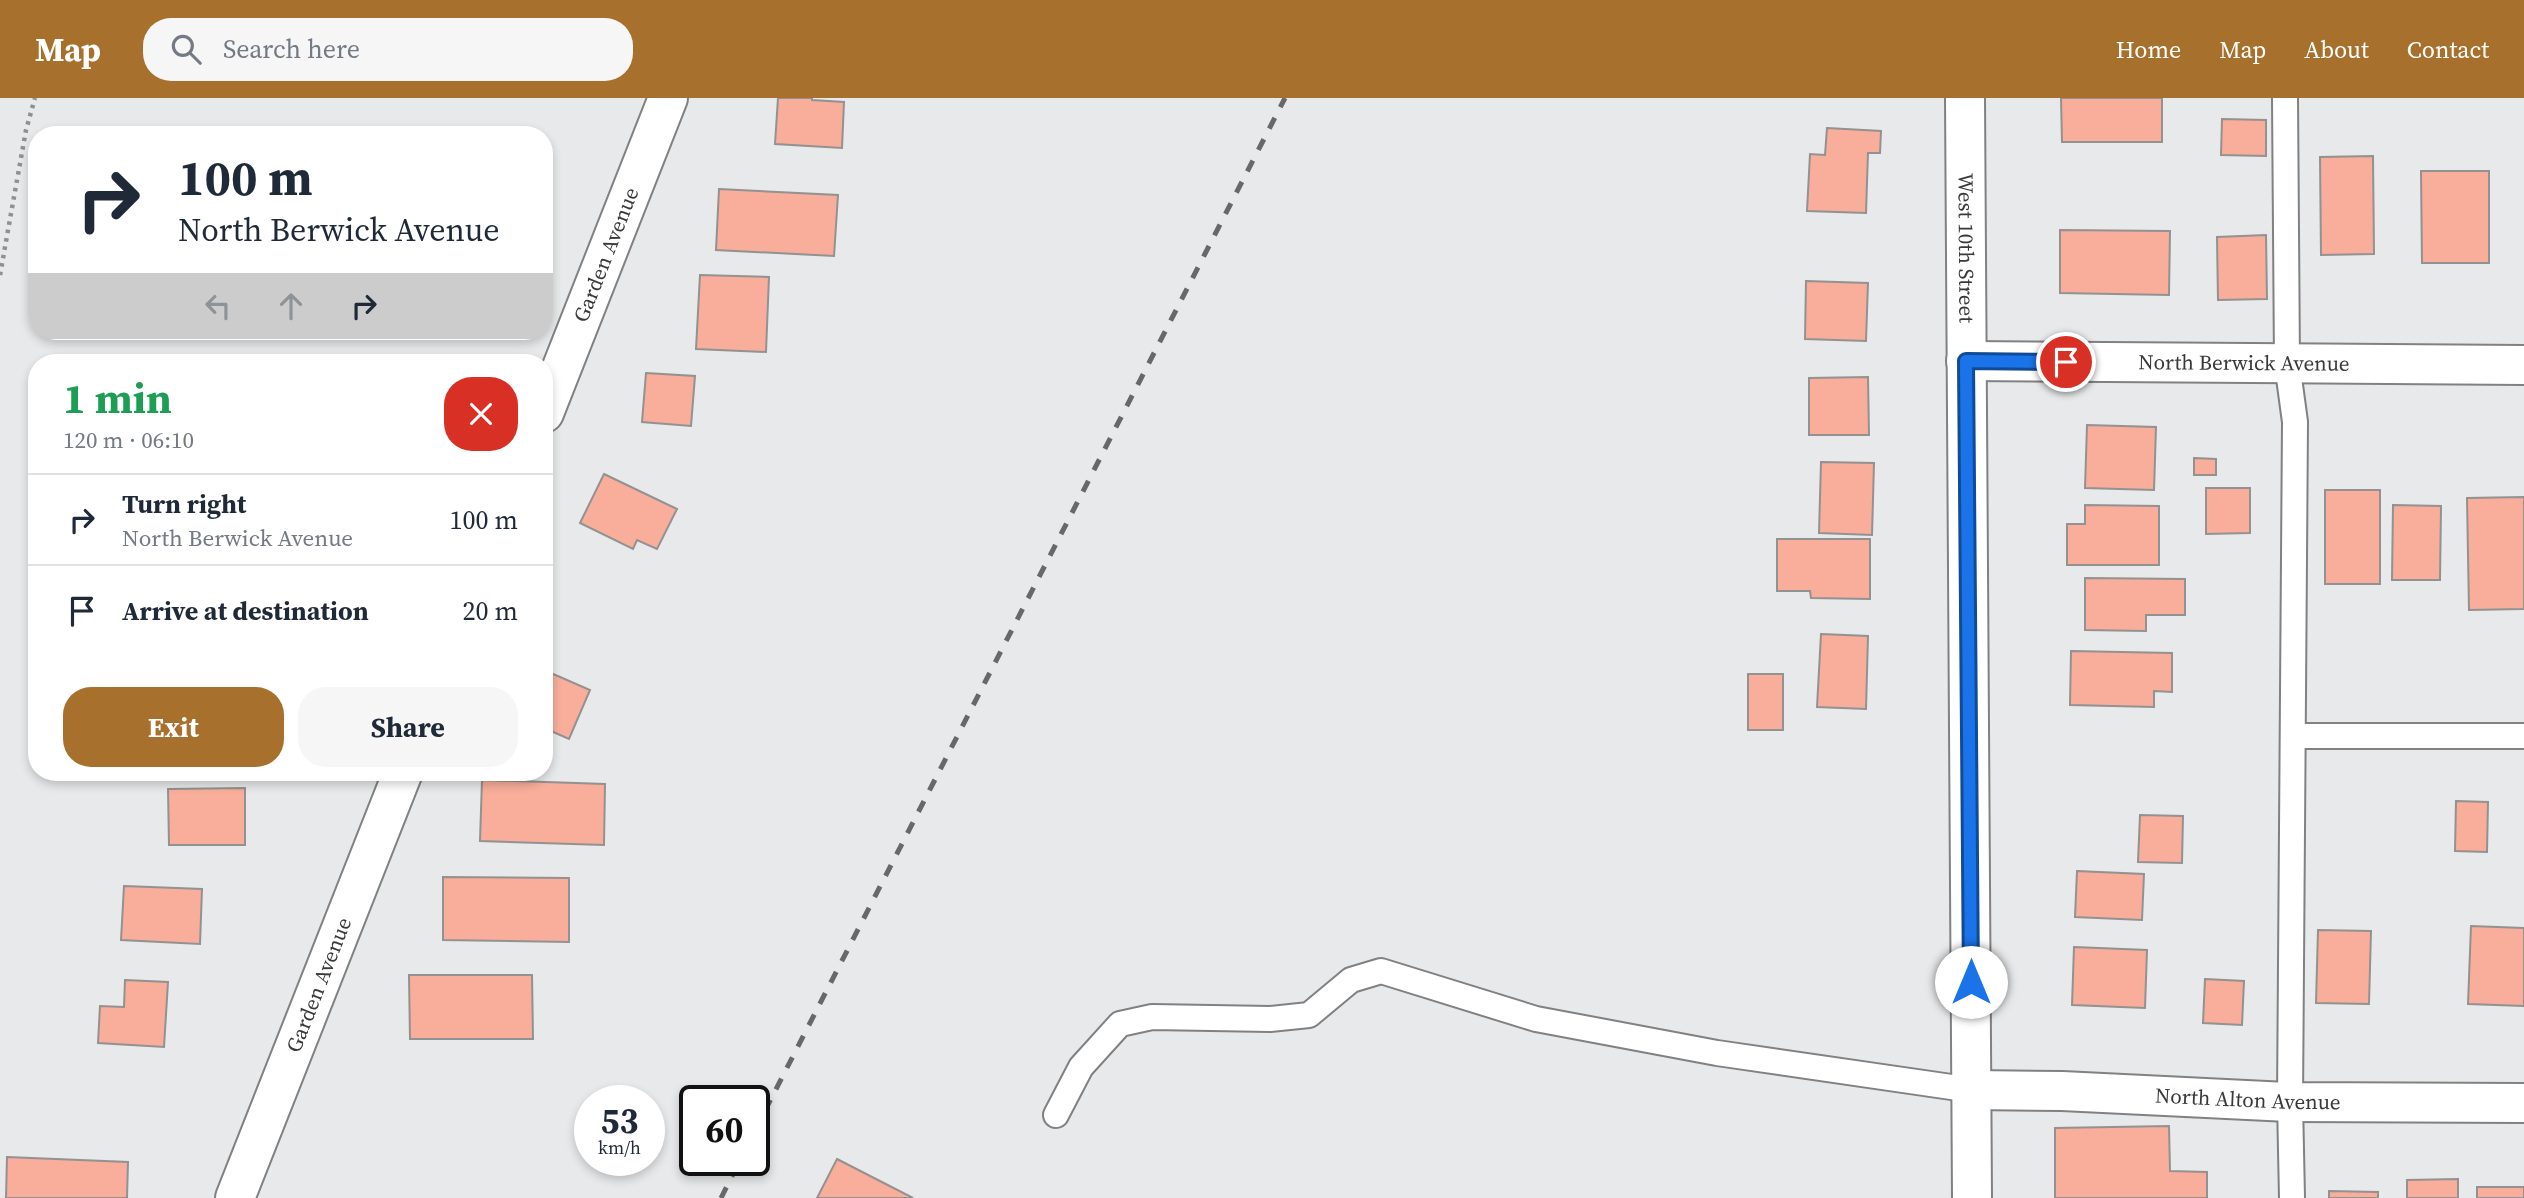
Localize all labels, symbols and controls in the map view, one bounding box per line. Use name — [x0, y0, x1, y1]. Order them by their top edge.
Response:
search box — [143, 18, 633, 81]
text: Map — [35, 27, 101, 72]
icon: search — [167, 30, 205, 68]
text: Search here — [223, 31, 360, 67]
text: Home — [2116, 33, 2181, 66]
text: Map — [2219, 33, 2266, 66]
text: About — [2304, 33, 2369, 66]
text: Contact — [2407, 33, 2489, 66]
text: 100 m — [178, 144, 313, 211]
icon: right — [63, 154, 154, 245]
street label: West 10th Street — [1951, 173, 1981, 323]
street label: Garden Avenue — [566, 183, 645, 326]
text: North Berwick Avenue — [178, 208, 500, 252]
icon: left — [199, 287, 237, 325]
icon: ahead — [272, 287, 310, 325]
icon: right — [345, 287, 383, 325]
pin — [2036, 332, 2096, 392]
icon: arrive — [2047, 343, 2085, 381]
street label: North Berwick Avenue — [2138, 347, 2350, 378]
text: 1 min — [63, 369, 172, 427]
button: close — [444, 377, 518, 451]
text: 120 m · 06:10 — [63, 424, 194, 456]
text: Turn right — [122, 486, 246, 522]
icon: right — [63, 501, 101, 539]
text: 100 m — [450, 502, 518, 538]
text: North Berwick Avenue — [122, 522, 353, 554]
icon: arrive — [63, 592, 101, 630]
text: Arrive at destination — [122, 593, 369, 629]
text: 20 m — [463, 593, 518, 629]
button: Exit — [63, 687, 284, 767]
button: Share — [298, 687, 518, 767]
street label: Garden Avenue — [279, 913, 358, 1057]
position arrow — [1934, 945, 2008, 1019]
street label: North Alton Avenue — [2154, 1081, 2341, 1116]
speed limit sign: 60 — [679, 1085, 770, 1176]
text: 53 — [601, 1097, 638, 1145]
text: km/h — [598, 1135, 641, 1160]

